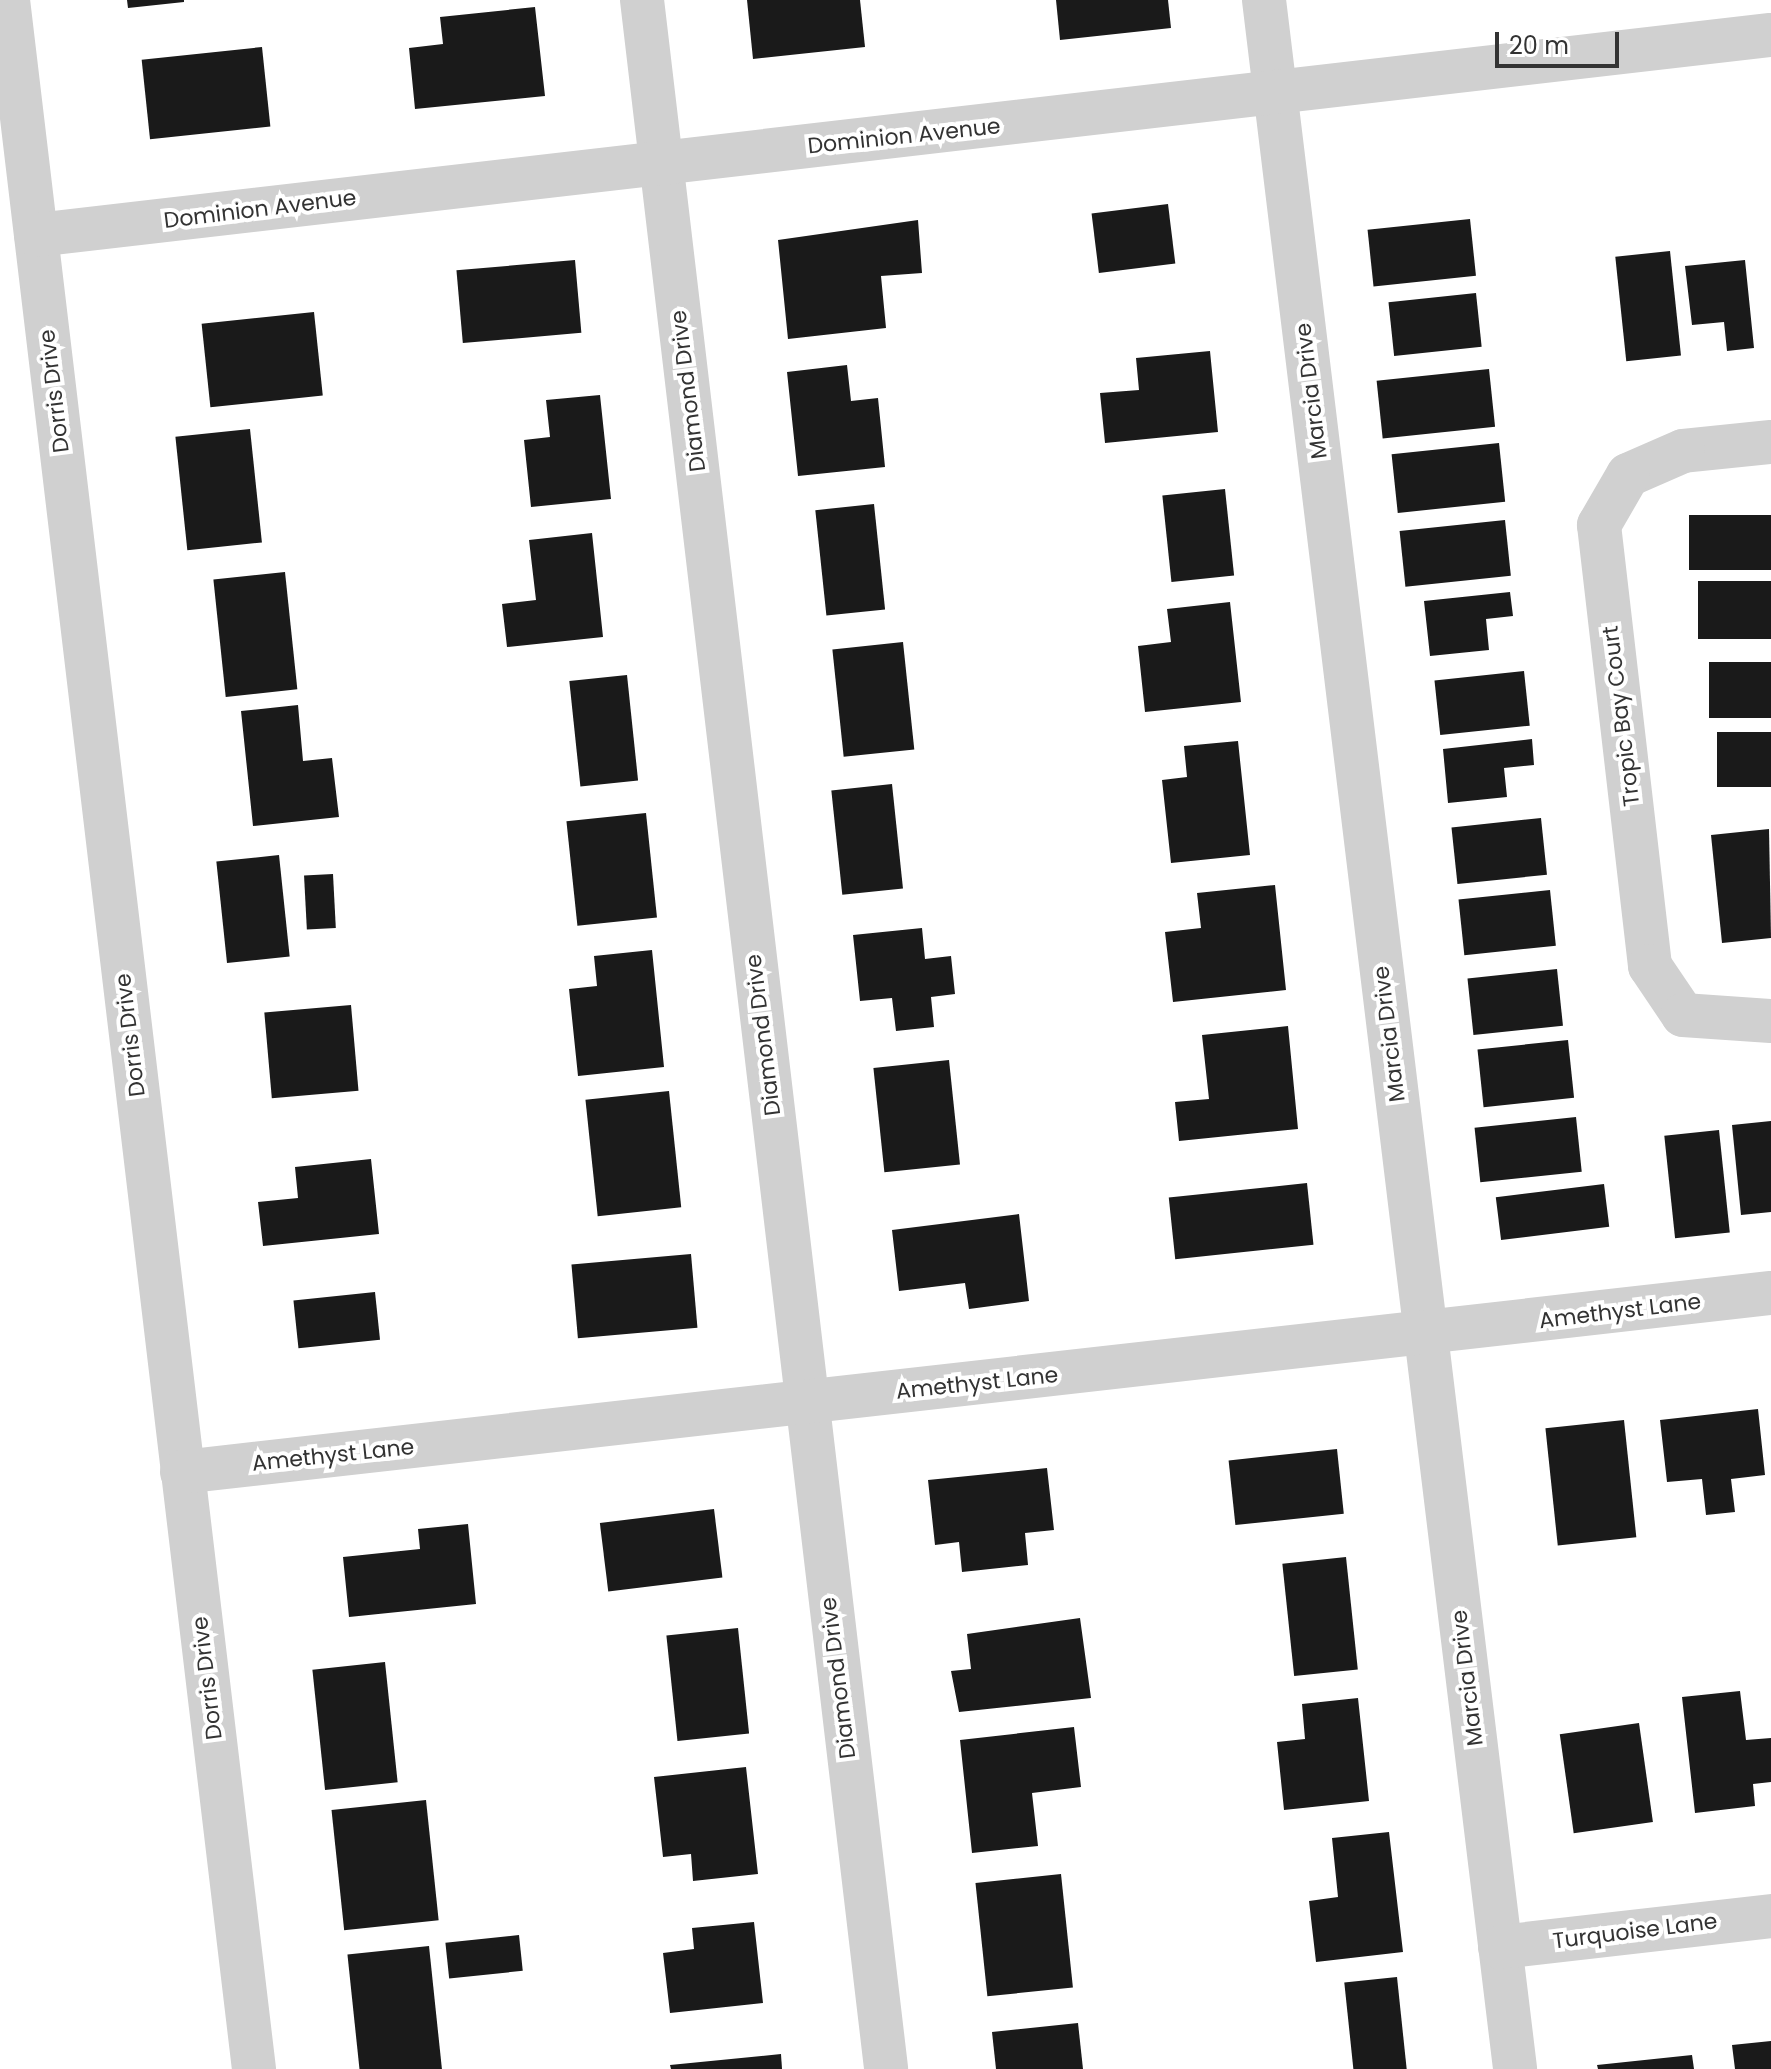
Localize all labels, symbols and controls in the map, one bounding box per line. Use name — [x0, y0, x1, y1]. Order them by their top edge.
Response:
scale bar — [1499, 16, 1623, 66]
text: 20 m — [1509, 29, 1569, 62]
street label: Dominion Avenue — [806, 113, 1002, 159]
street label: Dominion Avenue — [162, 184, 358, 234]
street label: Diamond Drive — [665, 309, 711, 473]
street label: Marcia Drive — [1290, 322, 1332, 460]
street label: Dorris Drive — [33, 328, 75, 454]
street label: Tropic Bay Court — [1597, 624, 1645, 808]
street label: Diamond Drive — [740, 953, 786, 1117]
street label: Marcia Drive — [1368, 965, 1410, 1103]
street label: Dorris Drive — [109, 972, 151, 1098]
street label: Amethyst Lane — [1537, 1288, 1703, 1334]
street label: Amethyst Lane — [895, 1361, 1059, 1405]
street label: Amethyst Lane — [251, 1433, 415, 1477]
street label: Diamond Drive — [815, 1596, 861, 1760]
street label: Marcia Drive — [1446, 1609, 1488, 1747]
street label: Dorris Drive — [186, 1615, 228, 1741]
street label: Turquoise Lane — [1551, 1908, 1719, 1954]

